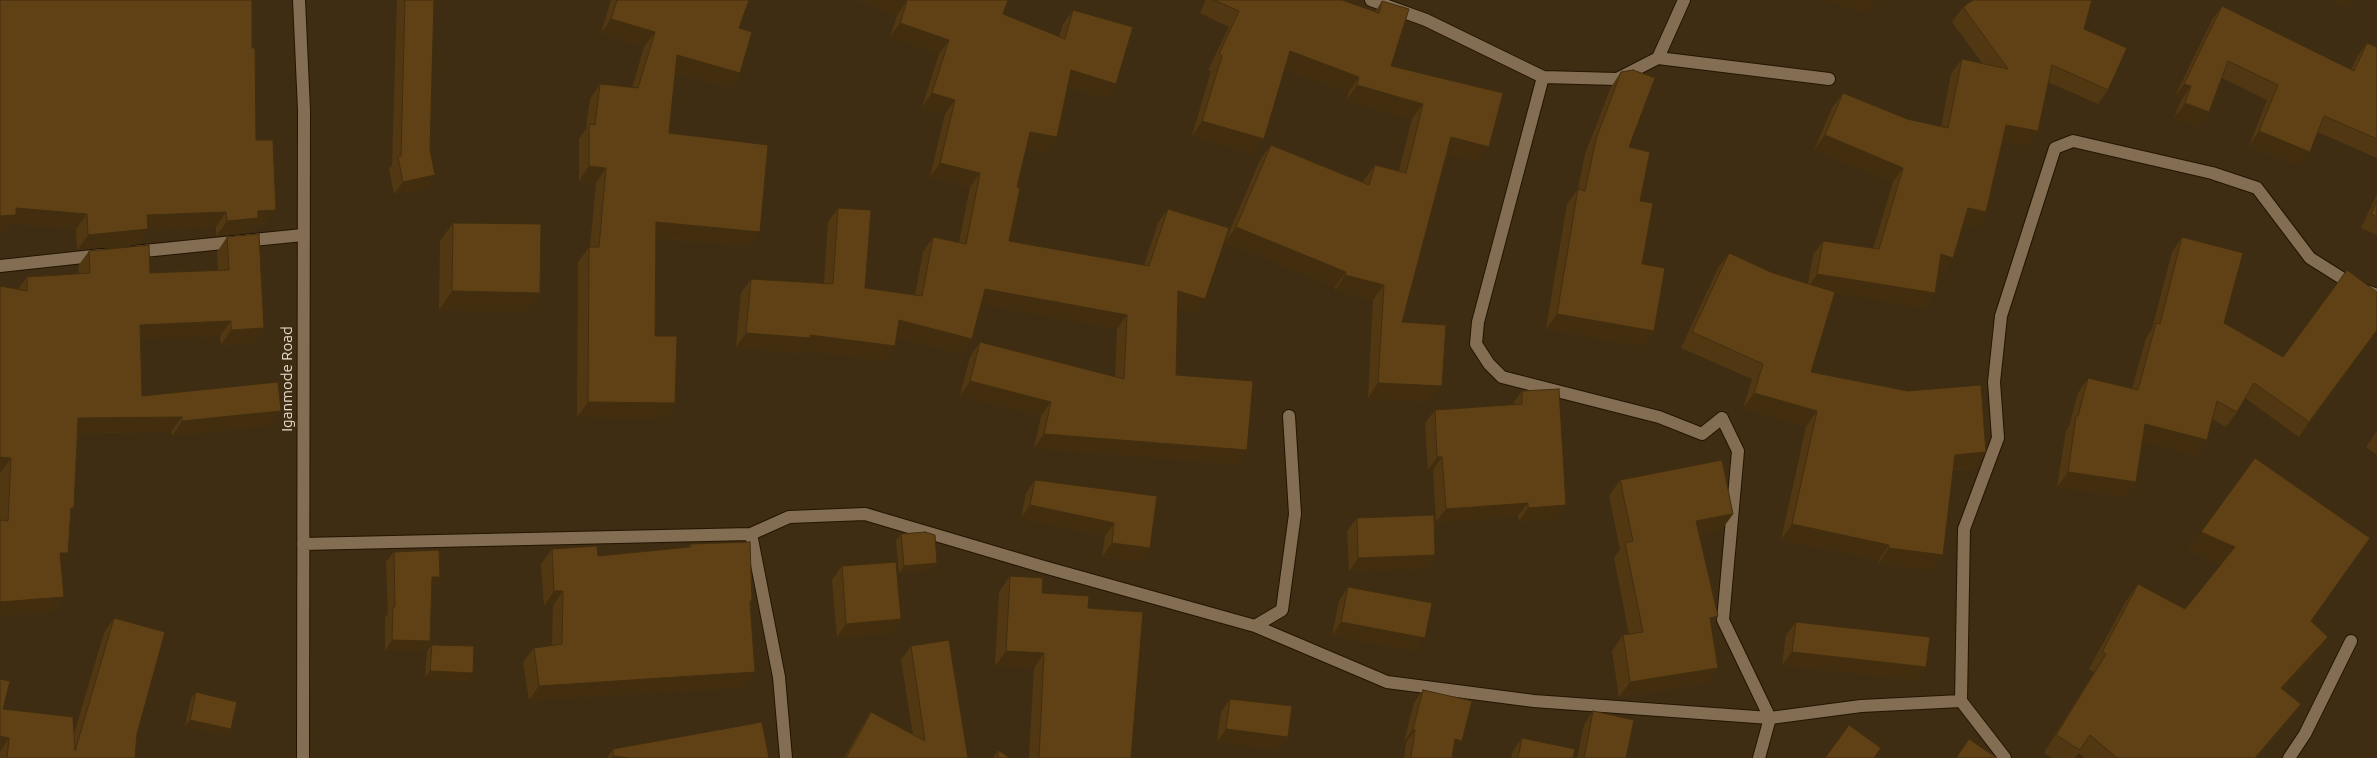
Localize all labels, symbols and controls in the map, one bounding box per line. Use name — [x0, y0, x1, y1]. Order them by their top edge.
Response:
street label: Iganmode Road — [278, 326, 296, 432]

